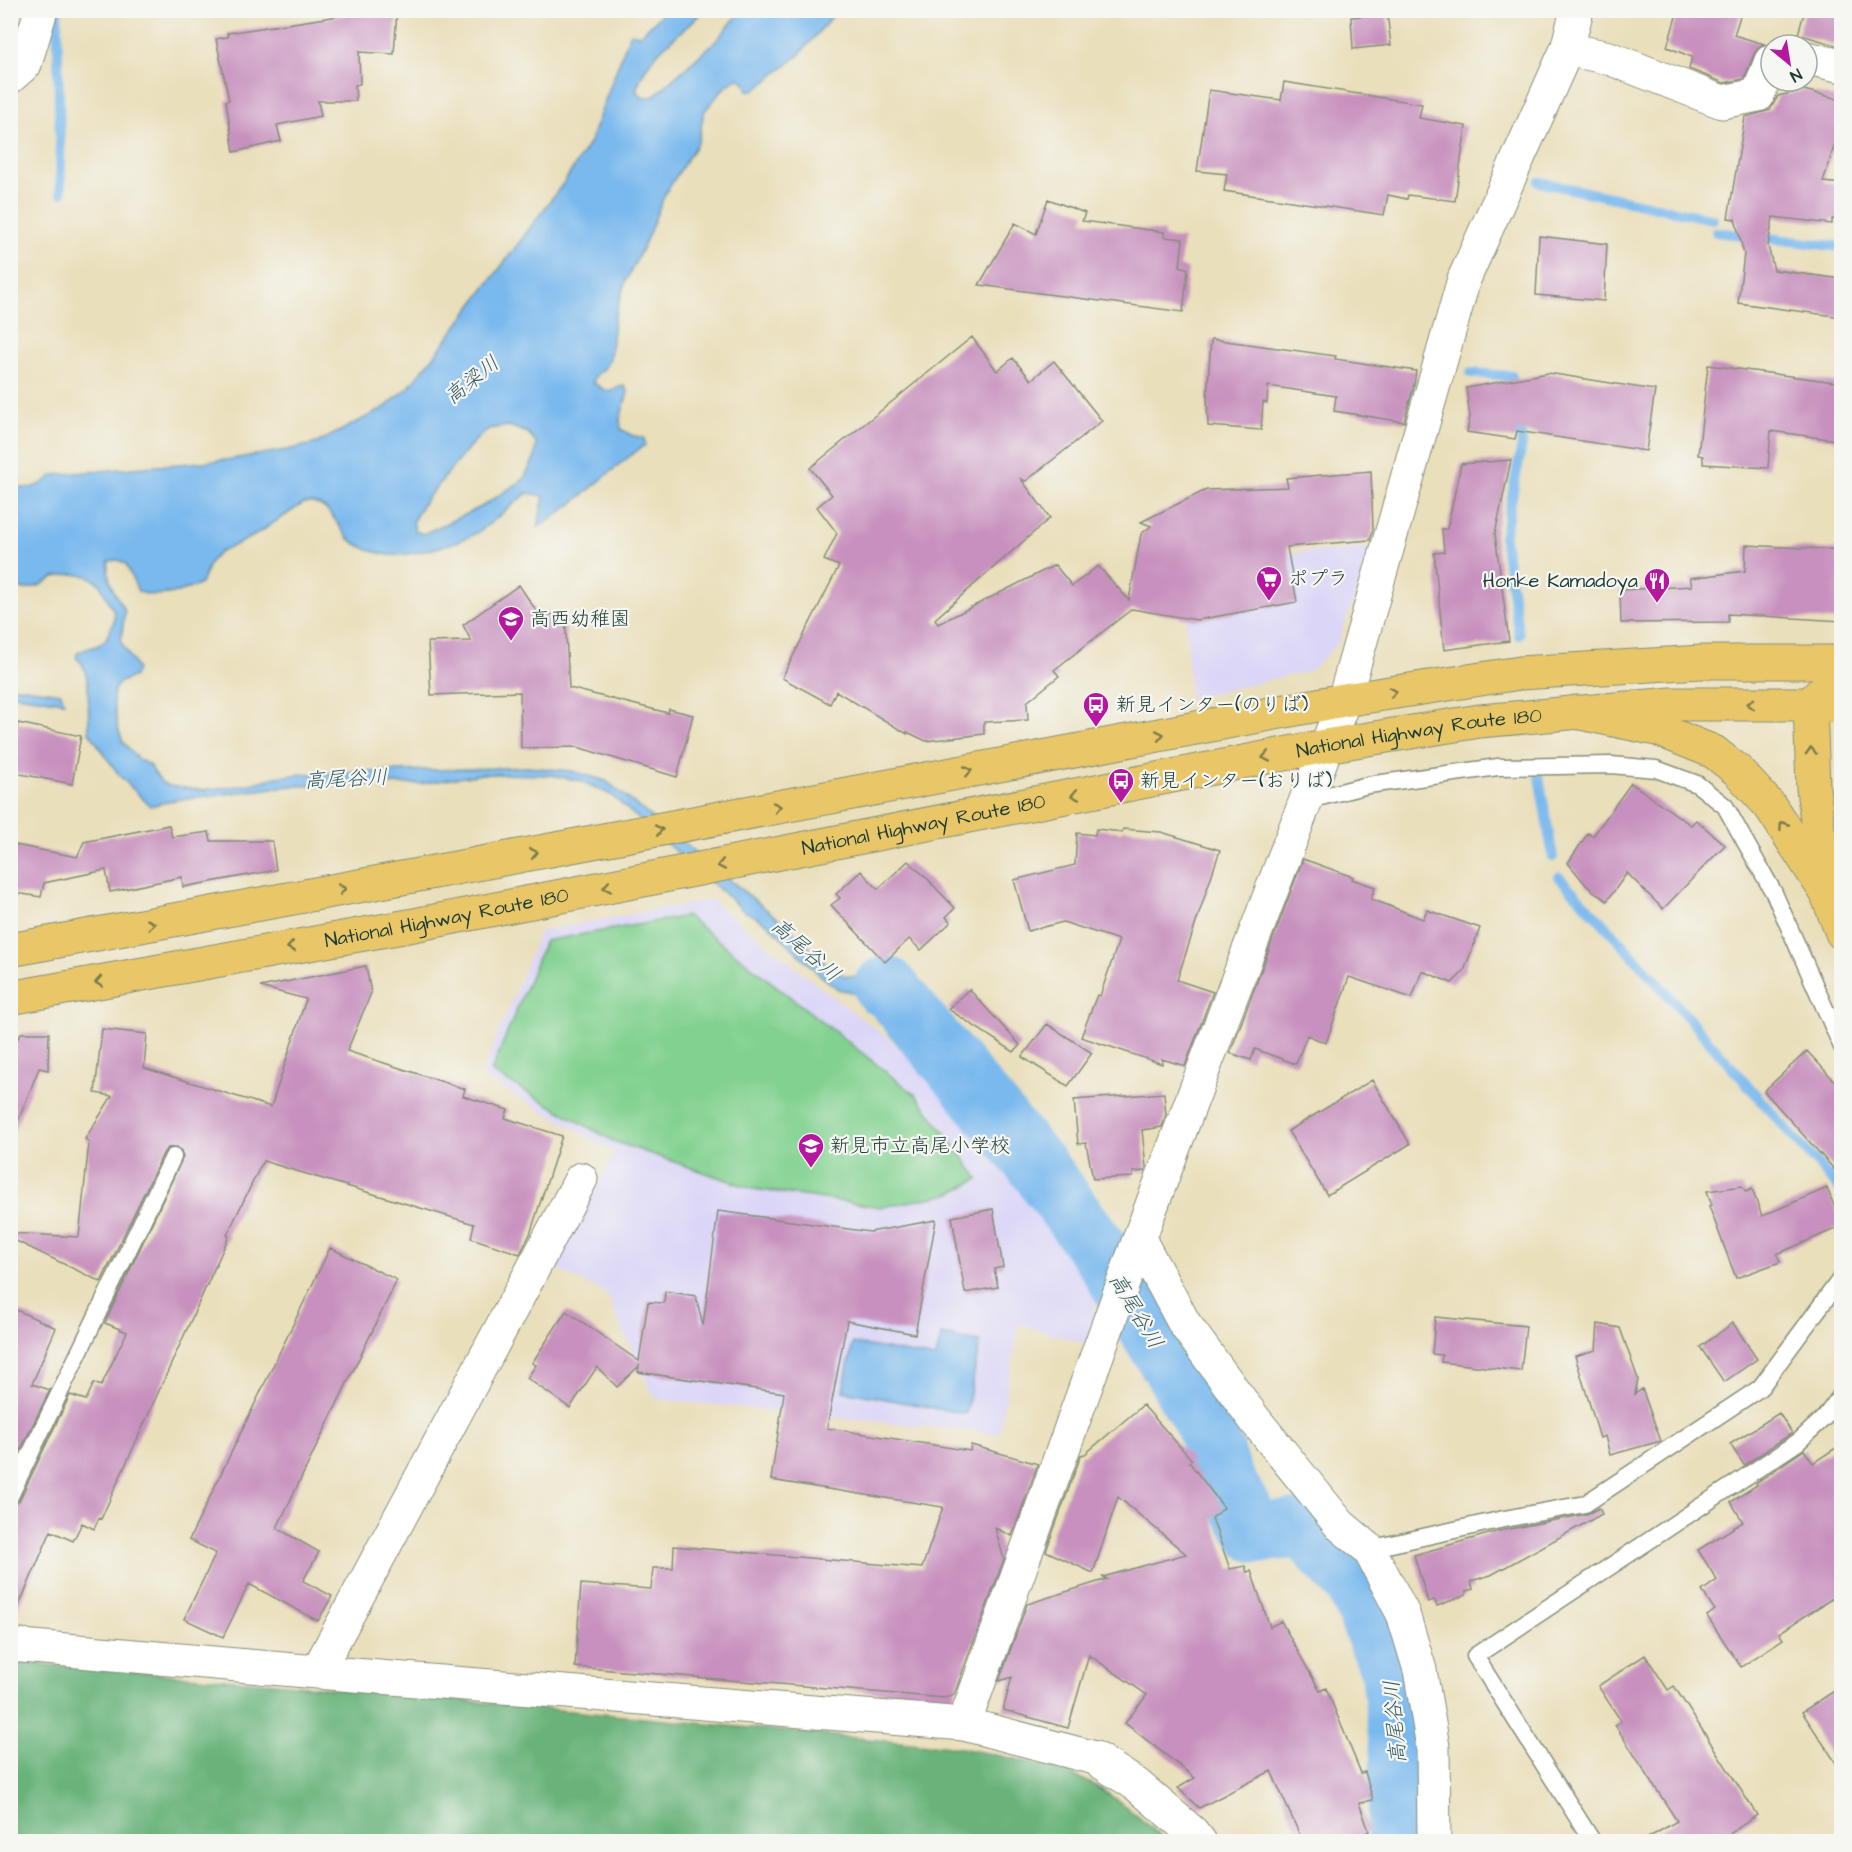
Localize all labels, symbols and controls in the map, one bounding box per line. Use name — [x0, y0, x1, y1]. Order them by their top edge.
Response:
north arrow — [1759, 33, 1819, 93]
text: N — [1786, 63, 1806, 87]
water label: 高梁川 — [438, 349, 506, 411]
supermarket icon: ポプラ — [1254, 564, 1284, 602]
place label: ポプラ — [1288, 565, 1348, 593]
restaurant icon: Honke Kamadoya — [1642, 566, 1672, 604]
place label: Honke Kamadoya — [1483, 567, 1638, 596]
school or university icon: 高西幼稚園 — [496, 604, 526, 642]
place label: 高西幼稚園 — [530, 605, 630, 633]
one-way arrow — [1388, 687, 1397, 699]
bus stop icon: 新見インター(のりば) — [1081, 690, 1111, 728]
place label: 新見インター(のりば) — [1116, 691, 1308, 719]
one-way arrow — [1747, 698, 1756, 710]
street label: National Highway Route 180 — [1294, 702, 1543, 765]
one-way arrow — [1154, 729, 1164, 742]
one-way arrow — [1805, 746, 1818, 755]
one-way arrow — [1261, 750, 1271, 763]
water label: 高尾谷川 — [303, 762, 389, 796]
one-way arrow — [963, 765, 973, 778]
bus stop icon: 新見インター(おりば) — [1106, 766, 1136, 804]
place label: 新見インター(おりば) — [1140, 767, 1332, 795]
street label: National Highway Route 180 — [799, 787, 1048, 862]
one-way arrow — [1070, 788, 1080, 801]
one-way arrow — [771, 801, 781, 814]
one-way arrow — [1779, 821, 1790, 832]
one-way arrow — [654, 824, 664, 836]
one-way arrow — [529, 847, 539, 860]
one-way arrow — [716, 858, 726, 871]
one-way arrow — [602, 880, 612, 893]
street label: National Highway Route 180 — [322, 881, 572, 955]
one-way arrow — [337, 883, 347, 896]
water label: 高尾谷川 — [765, 912, 847, 988]
one-way arrow — [145, 918, 155, 931]
one-way arrow — [287, 940, 297, 953]
one-way arrow — [95, 975, 104, 987]
school or university icon: 新見市立高尾小学校 — [796, 1131, 826, 1169]
place label: 新見市立高尾小学校 — [830, 1132, 1010, 1160]
water label: 高尾谷川 — [1102, 1268, 1170, 1354]
water label: 高尾谷川 — [1377, 1679, 1413, 1765]

